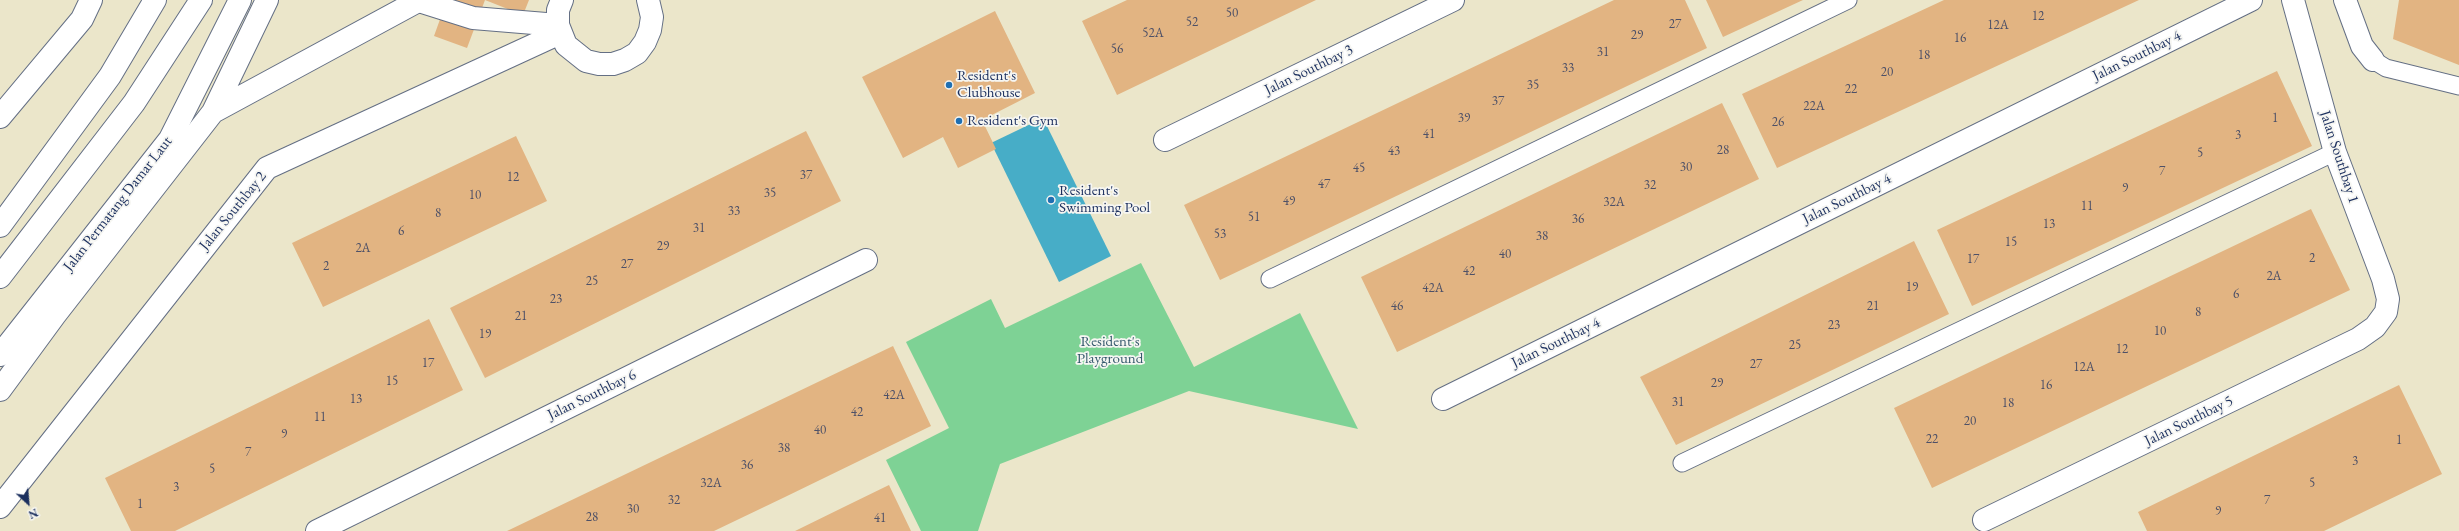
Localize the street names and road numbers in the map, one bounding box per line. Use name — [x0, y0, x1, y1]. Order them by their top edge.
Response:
street label: Jalan Southbay 4 — [2090, 27, 2184, 85]
street label: Jalan Southbay 3 — [1262, 41, 1356, 99]
street label: Jalan Southbay 1 — [2316, 108, 2362, 206]
street label: Jalan Permatang Damar Laut — [60, 133, 176, 275]
street label: Jalan Southbay 2 — [196, 168, 270, 254]
street label: Jalan Southbay 4 — [1800, 170, 1894, 228]
street label: Jalan Southbay 4 — [1509, 314, 1603, 372]
street label: Jalan Southbay 6 — [545, 366, 639, 424]
street label: Jalan Southbay 5 — [2142, 392, 2236, 450]

